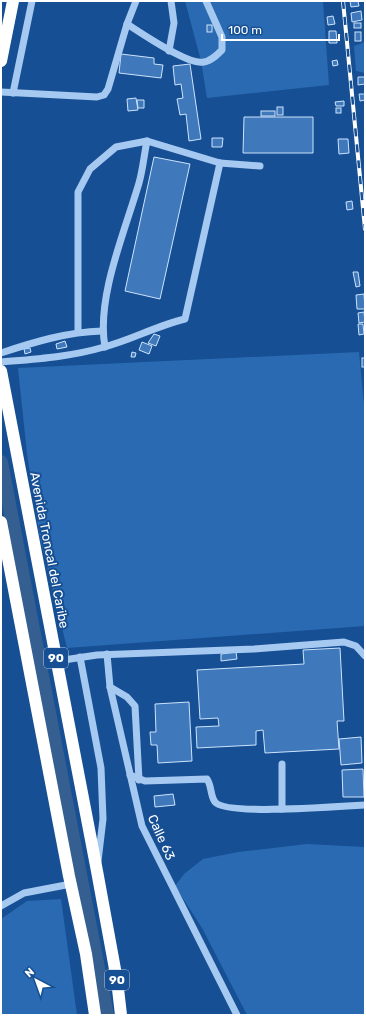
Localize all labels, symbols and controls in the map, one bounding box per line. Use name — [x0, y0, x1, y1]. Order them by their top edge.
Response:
scale bar — [222, 16, 339, 42]
text: 100 m — [228, 23, 262, 37]
street label: Avenida Troncal del Caribe — [27, 471, 72, 630]
road number: 90 — [44, 648, 68, 668]
street label: Calle 63 — [145, 812, 178, 862]
north arrow — [16, 960, 56, 1000]
text: N — [23, 965, 37, 980]
road number: 90 — [105, 970, 129, 990]

